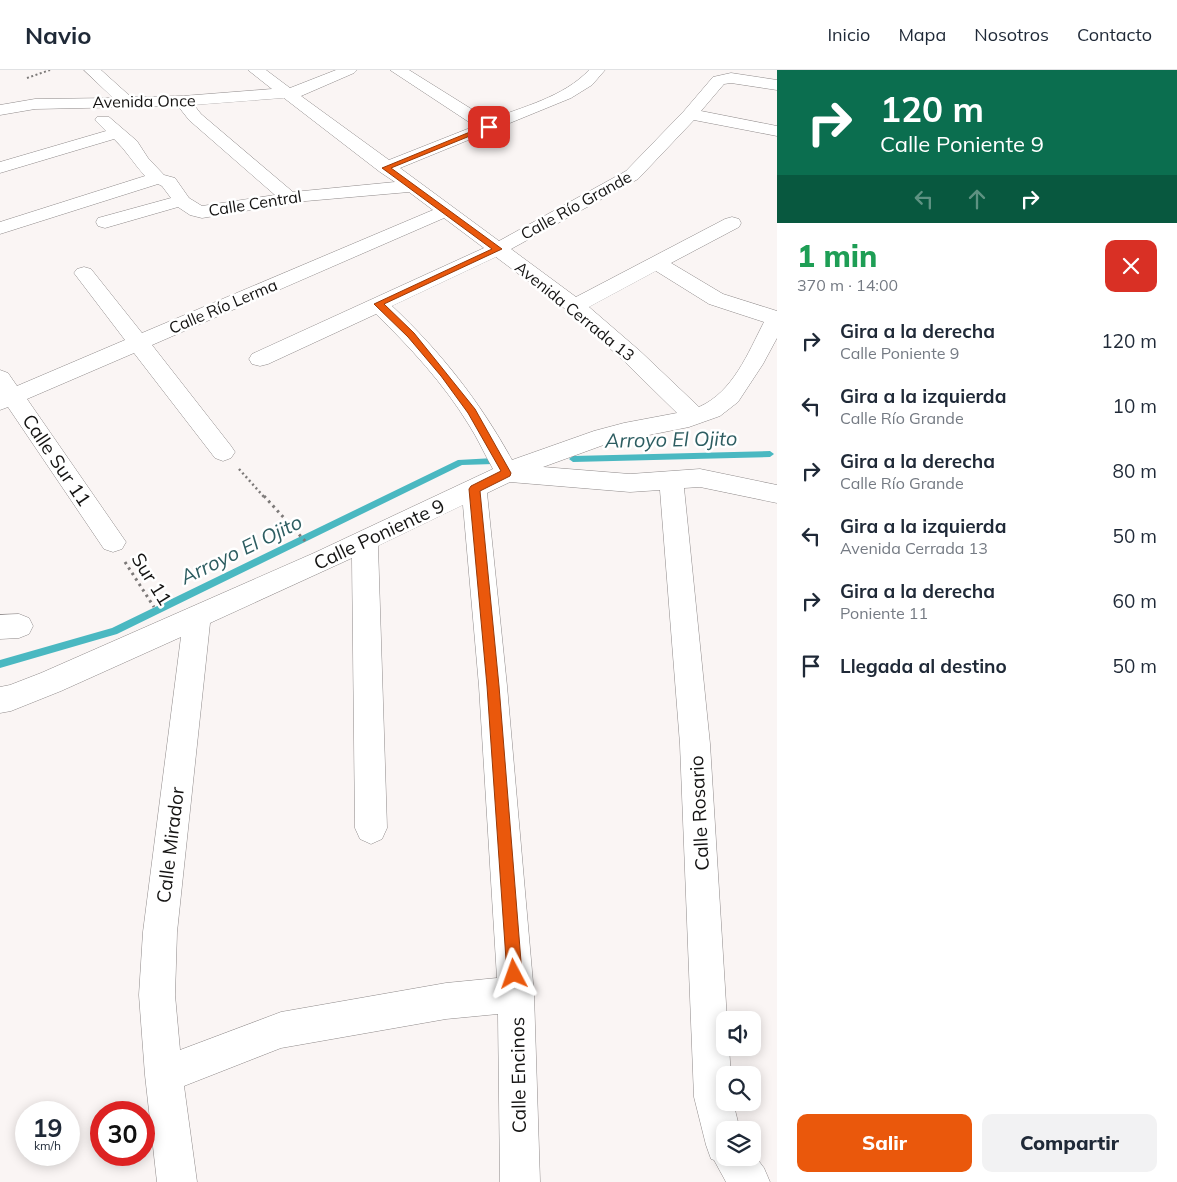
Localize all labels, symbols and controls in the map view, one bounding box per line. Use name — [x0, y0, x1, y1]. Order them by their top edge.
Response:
text: Navio — [25, 20, 91, 50]
text: Inicio — [827, 23, 870, 46]
text: Mapa — [898, 23, 946, 46]
text: Nosotros — [974, 23, 1049, 46]
text: Contacto — [1077, 23, 1152, 46]
text: 120 m — [880, 87, 984, 131]
street label: Avenida Once — [92, 90, 196, 112]
icon: right — [797, 90, 862, 155]
pin — [468, 106, 510, 148]
icon: arrive — [475, 113, 503, 141]
text: Calle Poniente 9 — [880, 130, 1044, 158]
street label: Calle Río Grande — [517, 166, 635, 244]
icon: left — [910, 185, 938, 213]
icon: ahead — [963, 185, 991, 213]
icon: right — [1016, 185, 1044, 213]
street label: Calle Central — [207, 186, 303, 220]
text: 1 min — [797, 237, 877, 275]
button: close — [1105, 240, 1157, 292]
street label: Avenida Cerrada 13 — [511, 257, 639, 365]
street label: Calle Río Lerma — [166, 274, 280, 338]
text: 370 m · 14:00 — [797, 275, 898, 295]
text: Gira a la derecha — [840, 319, 995, 343]
icon: right — [797, 327, 825, 355]
text: 120 m — [1101, 329, 1157, 353]
text: Calle Poniente 9 — [840, 343, 959, 363]
text: Gira a la izquierda — [840, 384, 1006, 408]
icon: left — [797, 392, 825, 420]
text: 10 m — [1113, 394, 1157, 418]
text: Calle Río Grande — [840, 408, 964, 428]
street label: Calle Sur 11 — [17, 409, 97, 511]
water label: Arroyo El Ojito — [604, 425, 737, 453]
text: Gira a la derecha — [840, 449, 995, 473]
icon: right — [797, 457, 825, 485]
text: 80 m — [1113, 459, 1157, 483]
text: Calle Río Grande — [840, 473, 964, 493]
street label: Calle Poniente 9 — [310, 493, 448, 575]
water label: Arroyo El Ojito — [175, 509, 306, 590]
text: Gira a la izquierda — [840, 514, 1006, 538]
icon: left — [797, 522, 825, 550]
text: 50 m — [1113, 524, 1157, 548]
text: Avenida Cerrada 13 — [840, 538, 988, 558]
street label: Sur 11 — [127, 548, 177, 610]
text: Gira a la derecha — [840, 579, 995, 603]
icon: right — [797, 587, 825, 615]
text: 60 m — [1113, 589, 1157, 613]
text: Poniente 11 — [840, 603, 928, 623]
icon: arrive — [797, 652, 825, 680]
text: Llegada al destino — [840, 654, 1007, 678]
text: 50 m — [1113, 654, 1157, 678]
street label: Calle Rosario — [684, 755, 714, 871]
street label: Calle Mirador — [151, 786, 189, 904]
position arrow — [487, 947, 539, 999]
map controls — [716, 1011, 761, 1166]
button: sound — [716, 1011, 761, 1056]
street label: Calle Encinos — [505, 1017, 531, 1133]
button: search — [716, 1066, 761, 1111]
speed limit sign: 30 — [90, 1101, 155, 1166]
text: 19 — [32, 1112, 63, 1143]
button: Salir — [797, 1114, 972, 1172]
button: Compartir — [982, 1114, 1157, 1172]
button: layers — [716, 1121, 761, 1166]
text: km/h — [34, 1138, 61, 1153]

